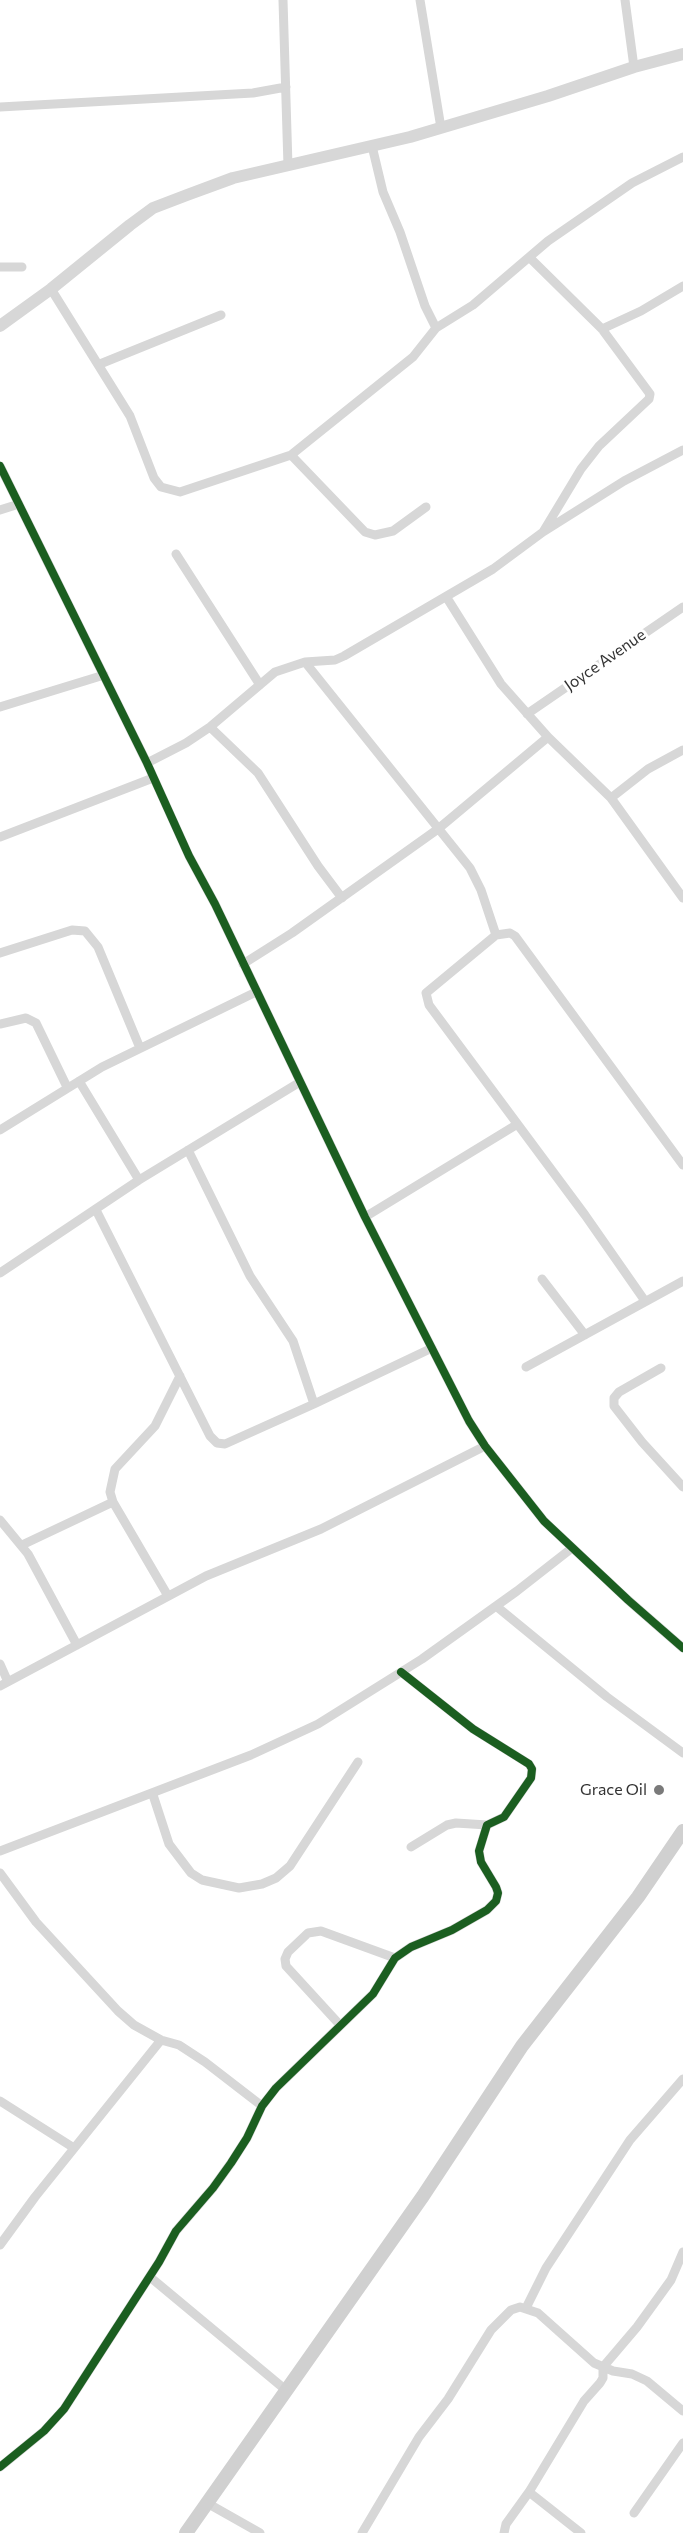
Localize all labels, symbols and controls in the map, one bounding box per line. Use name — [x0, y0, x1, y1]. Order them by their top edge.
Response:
street label: Joyce Avenue — [561, 625, 649, 695]
place label: Grace Oil — [580, 1780, 647, 1800]
marker: Grace Oil — [652, 1783, 666, 1797]

